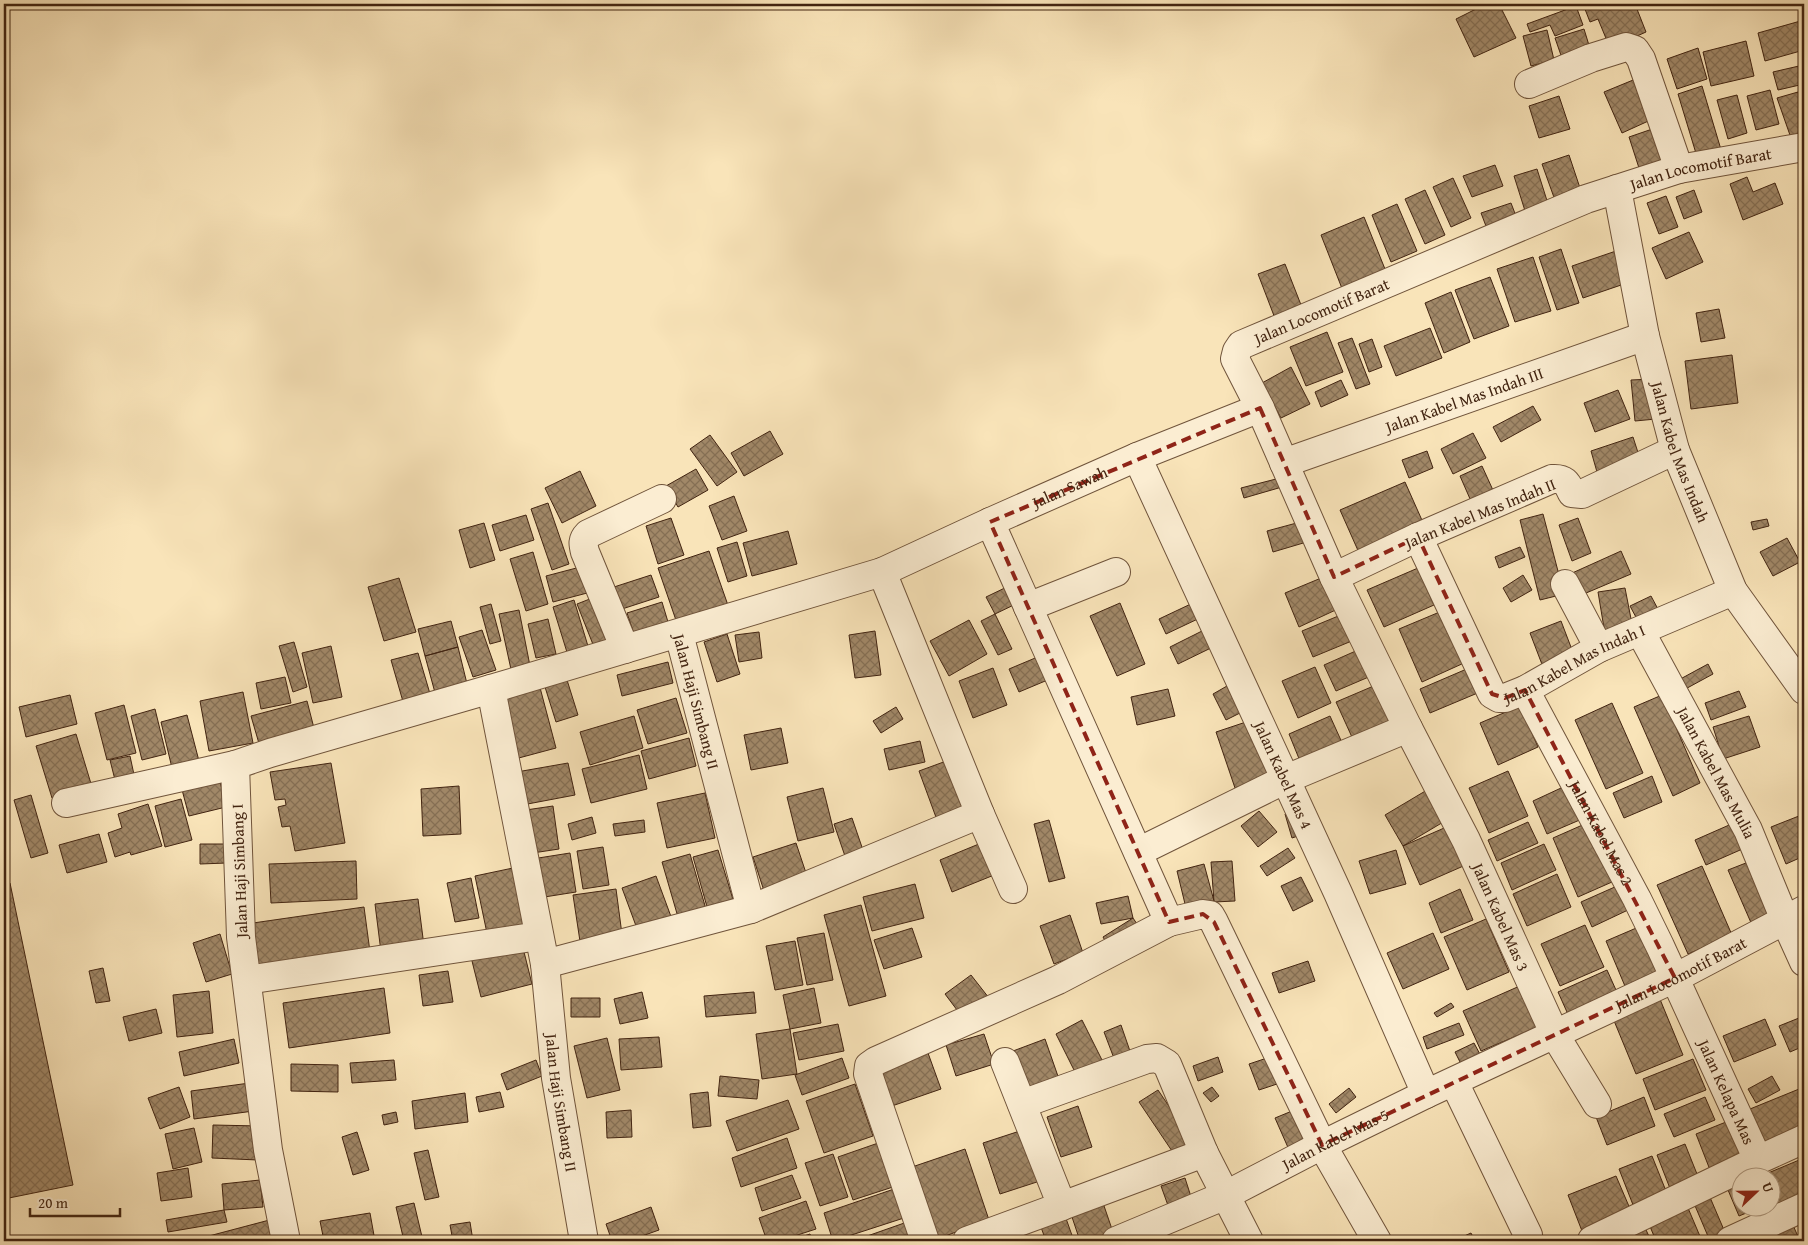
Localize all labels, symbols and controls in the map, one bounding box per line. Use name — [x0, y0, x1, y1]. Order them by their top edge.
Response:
street label: Jalan Locomotif Barat — [1625, 141, 1774, 197]
street label: Jalan Locomotif Barat — [1249, 271, 1393, 351]
street label: Jalan Kabel Mas Indah III — [1380, 361, 1546, 439]
street label: Jalan Kabel Mas Indah — [1645, 377, 1716, 526]
street label: Jalan Sawah — [1026, 460, 1111, 515]
street label: Jalan Kabel Mas Indah II — [1399, 472, 1559, 555]
street label: Jalan Kabel Mas Indah I — [1498, 618, 1649, 710]
street label: Jalan Haji Simbang II — [667, 629, 726, 772]
street label: Jalan Kabel Mas Mulia — [1670, 700, 1762, 842]
street label: Jalan Kabel Mas 4 — [1247, 715, 1319, 833]
street label: Jalan Kabel Mas 2 — [1563, 774, 1640, 890]
street label: Jalan Haji Simbang I — [225, 803, 253, 941]
street label: Jalan Kabel Mas 3 — [1466, 857, 1536, 975]
street label: Jalan Locomotif Barat — [1609, 930, 1751, 1017]
street label: Jalan Haji Simbang II — [540, 1031, 584, 1174]
street label: Jalan Kelapa Mas — [1692, 1034, 1761, 1148]
street label: Jalan Kabel Mas 5 — [1276, 1102, 1393, 1177]
north arrow — [1730, 1168, 1780, 1218]
text: U — [1757, 1179, 1779, 1196]
scale bar — [30, 1185, 120, 1217]
text: 20 m — [38, 1192, 69, 1213]

